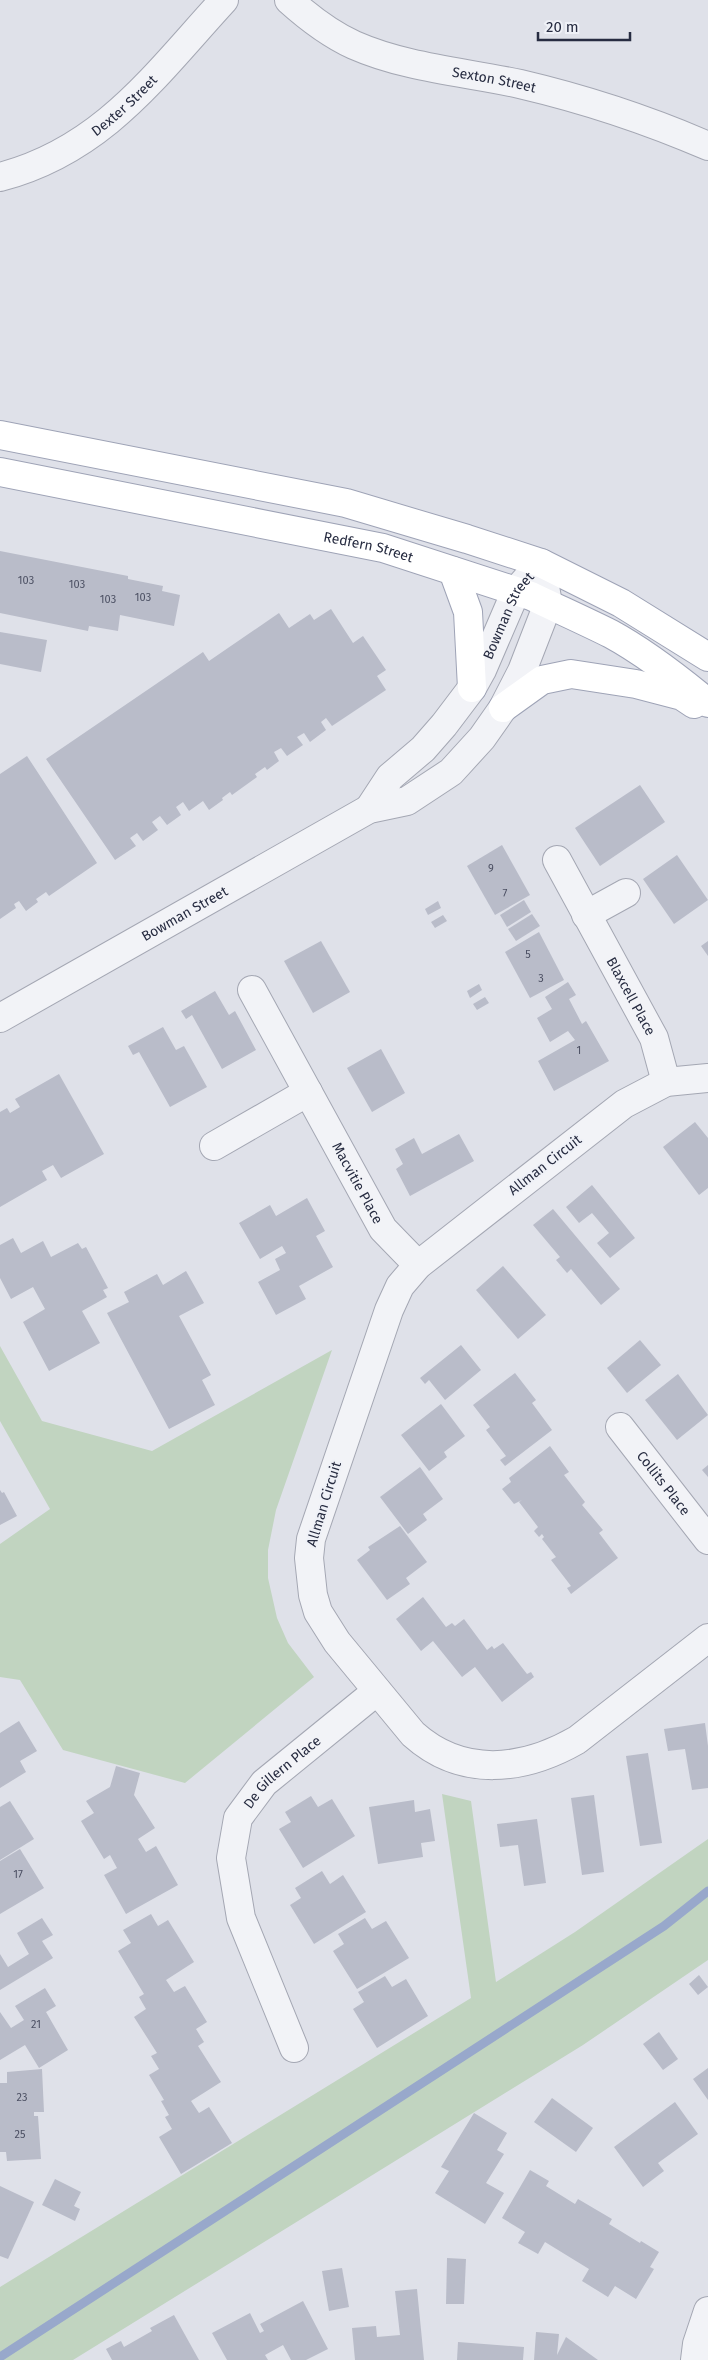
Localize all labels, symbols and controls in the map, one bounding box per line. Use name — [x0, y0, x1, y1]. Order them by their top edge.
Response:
scale bar — [538, 10, 630, 42]
text: 20 m — [546, 18, 579, 36]
street label: Sexton Street — [451, 63, 539, 96]
street label: Dexter Street — [88, 71, 161, 140]
street label: Redfern Street — [322, 528, 416, 566]
street label: Bowman Street — [479, 568, 538, 662]
house number: 103 — [18, 574, 34, 587]
house number: 103 — [69, 578, 85, 591]
house number: 103 — [135, 591, 151, 604]
house number: 103 — [100, 593, 116, 606]
house number: 9 — [488, 862, 494, 875]
street label: Bowman Street — [138, 882, 231, 945]
house number: 7 — [503, 887, 508, 900]
house number: 5 — [525, 948, 531, 961]
street label: Blaxcell Place — [603, 954, 659, 1038]
house number: 3 — [538, 972, 544, 985]
house number: 1 — [577, 1044, 581, 1057]
street label: Allman Circuit — [505, 1131, 586, 1199]
street label: Macvitie Place — [329, 1139, 387, 1227]
street label: Collits Place — [633, 1447, 694, 1519]
street label: Allman Circuit — [303, 1458, 345, 1549]
street label: De Gillern Place — [240, 1732, 324, 1812]
house number: 17 — [13, 1868, 23, 1881]
house number: 21 — [31, 2018, 41, 2031]
house number: 23 — [17, 2091, 27, 2104]
house number: 25 — [15, 2128, 26, 2141]

